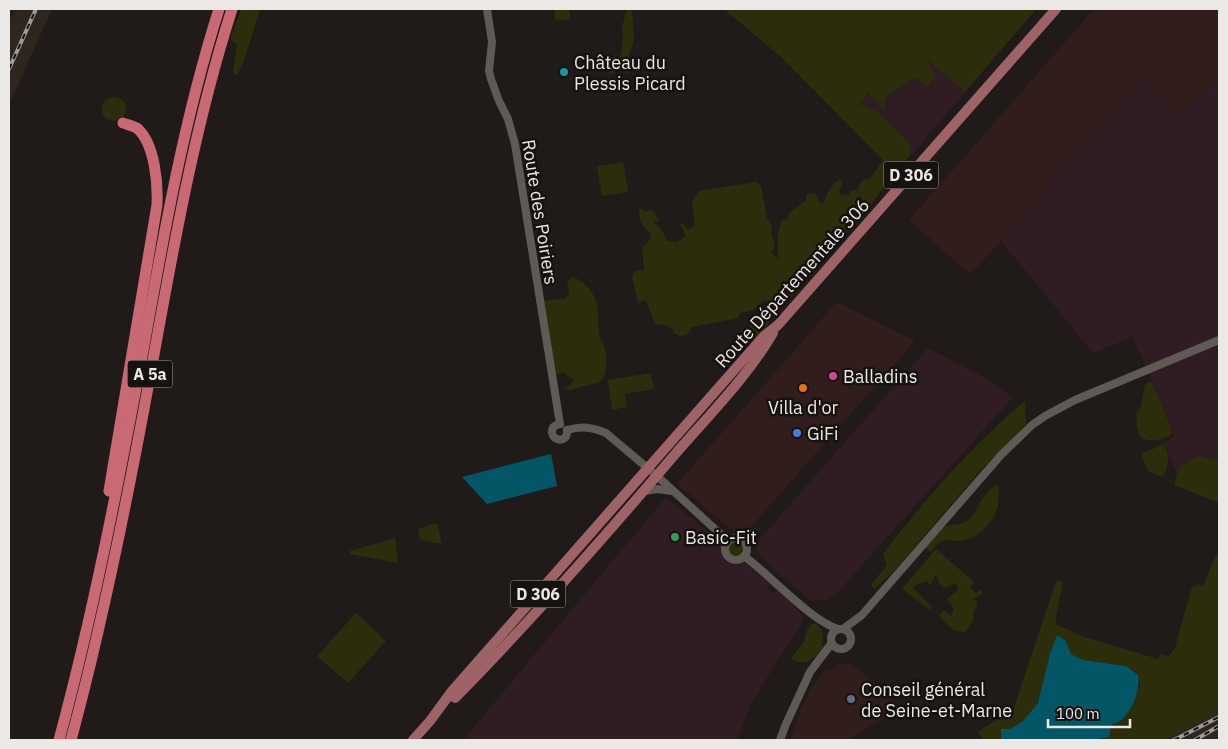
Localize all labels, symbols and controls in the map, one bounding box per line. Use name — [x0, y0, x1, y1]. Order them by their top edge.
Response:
place label: Château du Plessis Picard — [574, 51, 686, 95]
marker: Château du Plessis Picard — [558, 66, 570, 78]
street label: Route des Poiriers — [517, 138, 563, 286]
road number: D 306 — [884, 162, 938, 188]
street label: Route Départementale 306 — [710, 194, 874, 372]
road number: A 5a — [128, 360, 172, 388]
place label: Balladins — [843, 365, 918, 388]
marker: Balladins — [827, 370, 839, 382]
marker: Villa d'or — [797, 382, 809, 394]
place label: Villa d'or — [768, 396, 838, 419]
place label: GiFi — [807, 422, 839, 445]
marker: GiFi — [791, 427, 803, 439]
place label: Basic-Fit — [685, 526, 757, 549]
marker: Basic-Fit — [669, 531, 681, 543]
road number: D 306 — [510, 580, 566, 608]
place label: Conseil général de Seine-et-Marne — [861, 678, 1012, 722]
marker: Conseil général de Seine-et-Marne — [845, 693, 857, 705]
scale bar — [1048, 696, 1130, 728]
text: 100 m — [1056, 704, 1100, 723]

